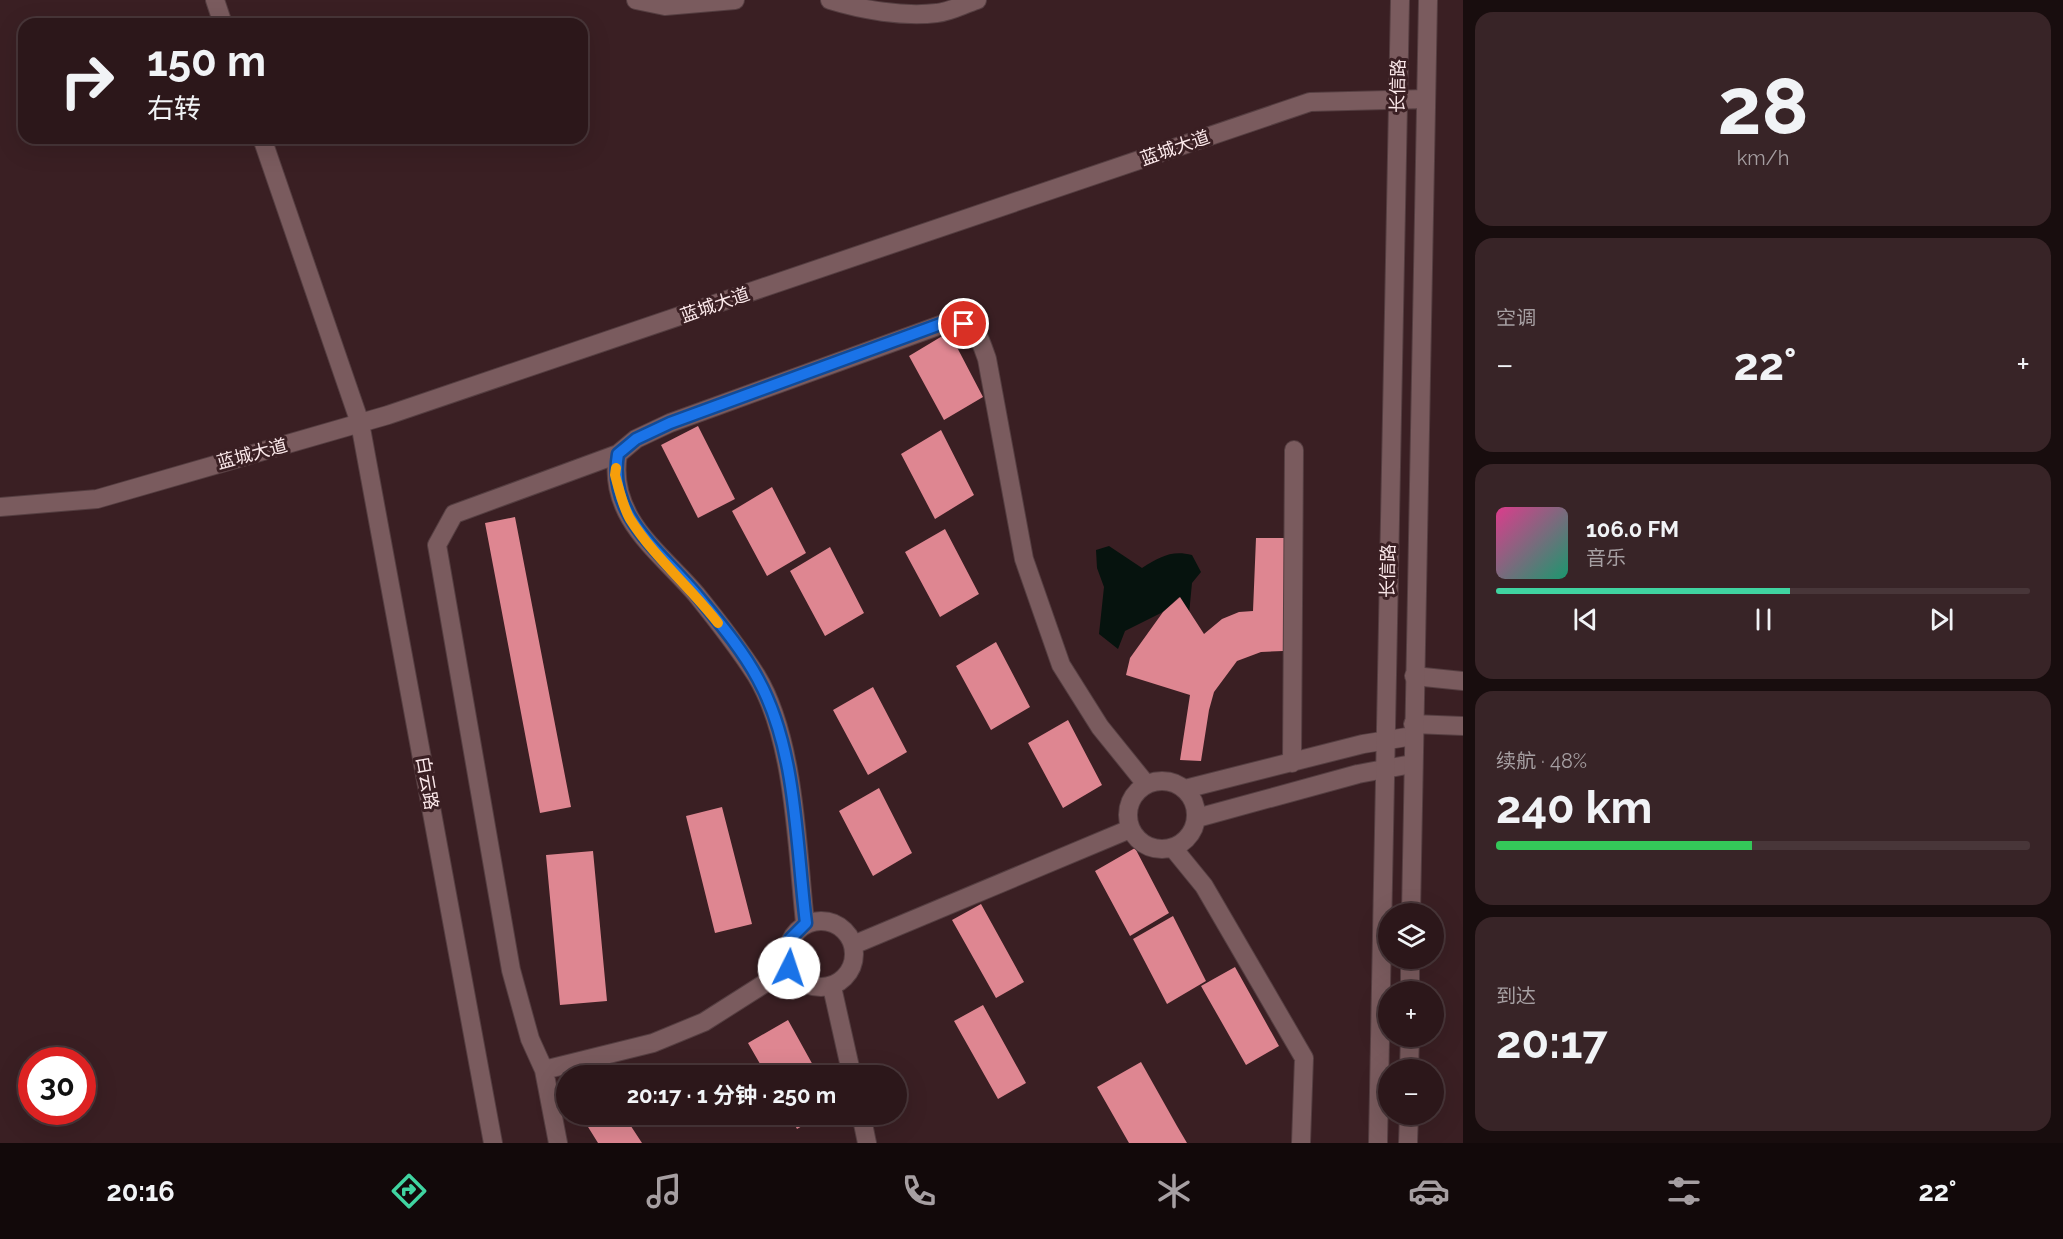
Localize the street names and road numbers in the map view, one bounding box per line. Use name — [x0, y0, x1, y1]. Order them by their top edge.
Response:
street label: 长信路 — [1387, 59, 1408, 113]
street label: 蓝城大道 — [1137, 126, 1212, 169]
street label: 蓝城大道 — [677, 283, 752, 326]
street label: 蓝城大道 — [214, 434, 289, 473]
street label: 长信路 — [1377, 544, 1398, 598]
street label: 白云路 — [412, 755, 443, 811]

